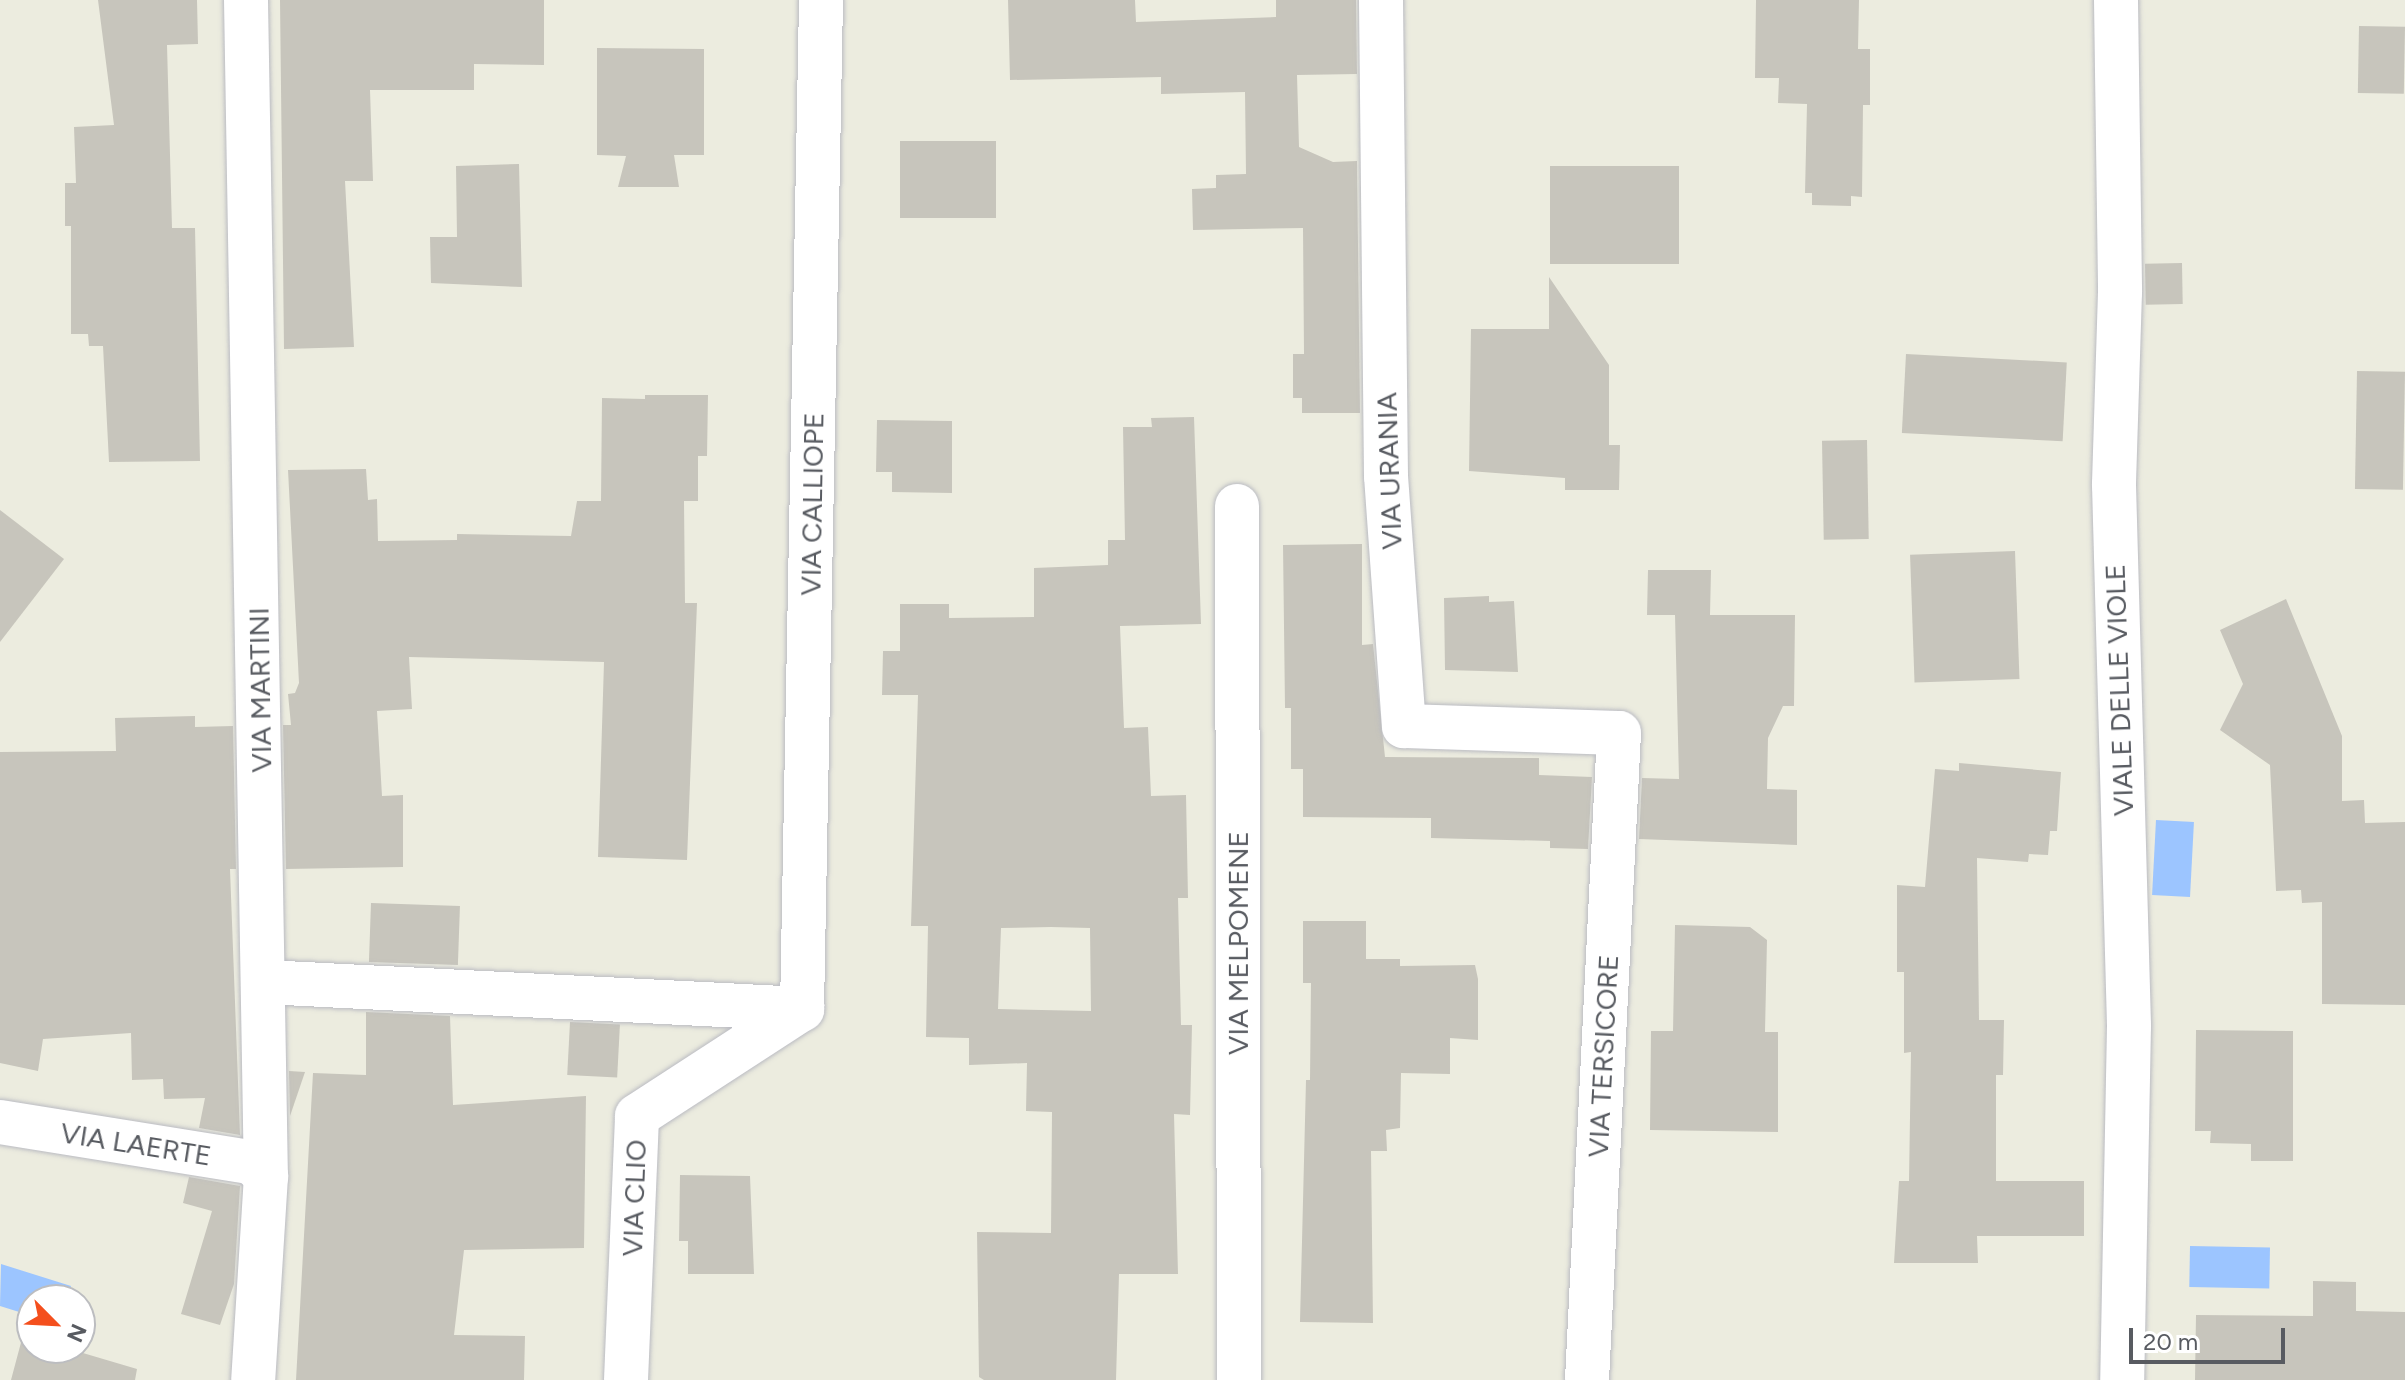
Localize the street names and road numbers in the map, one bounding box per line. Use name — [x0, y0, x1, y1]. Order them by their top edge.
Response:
street label: VIA URANIA — [1369, 392, 1409, 550]
street label: VIA CALLIOPE — [794, 412, 830, 596]
street label: VIALE DELLE VIOLE — [2098, 563, 2140, 817]
street label: VIA MARTINI — [242, 607, 278, 773]
street label: VIA MELPOMENE — [1221, 831, 1255, 1055]
street label: VIA TERSICORE — [1581, 954, 1625, 1158]
street label: VIA LAERTE — [58, 1115, 214, 1173]
street label: VIA CLIO — [615, 1139, 653, 1257]

